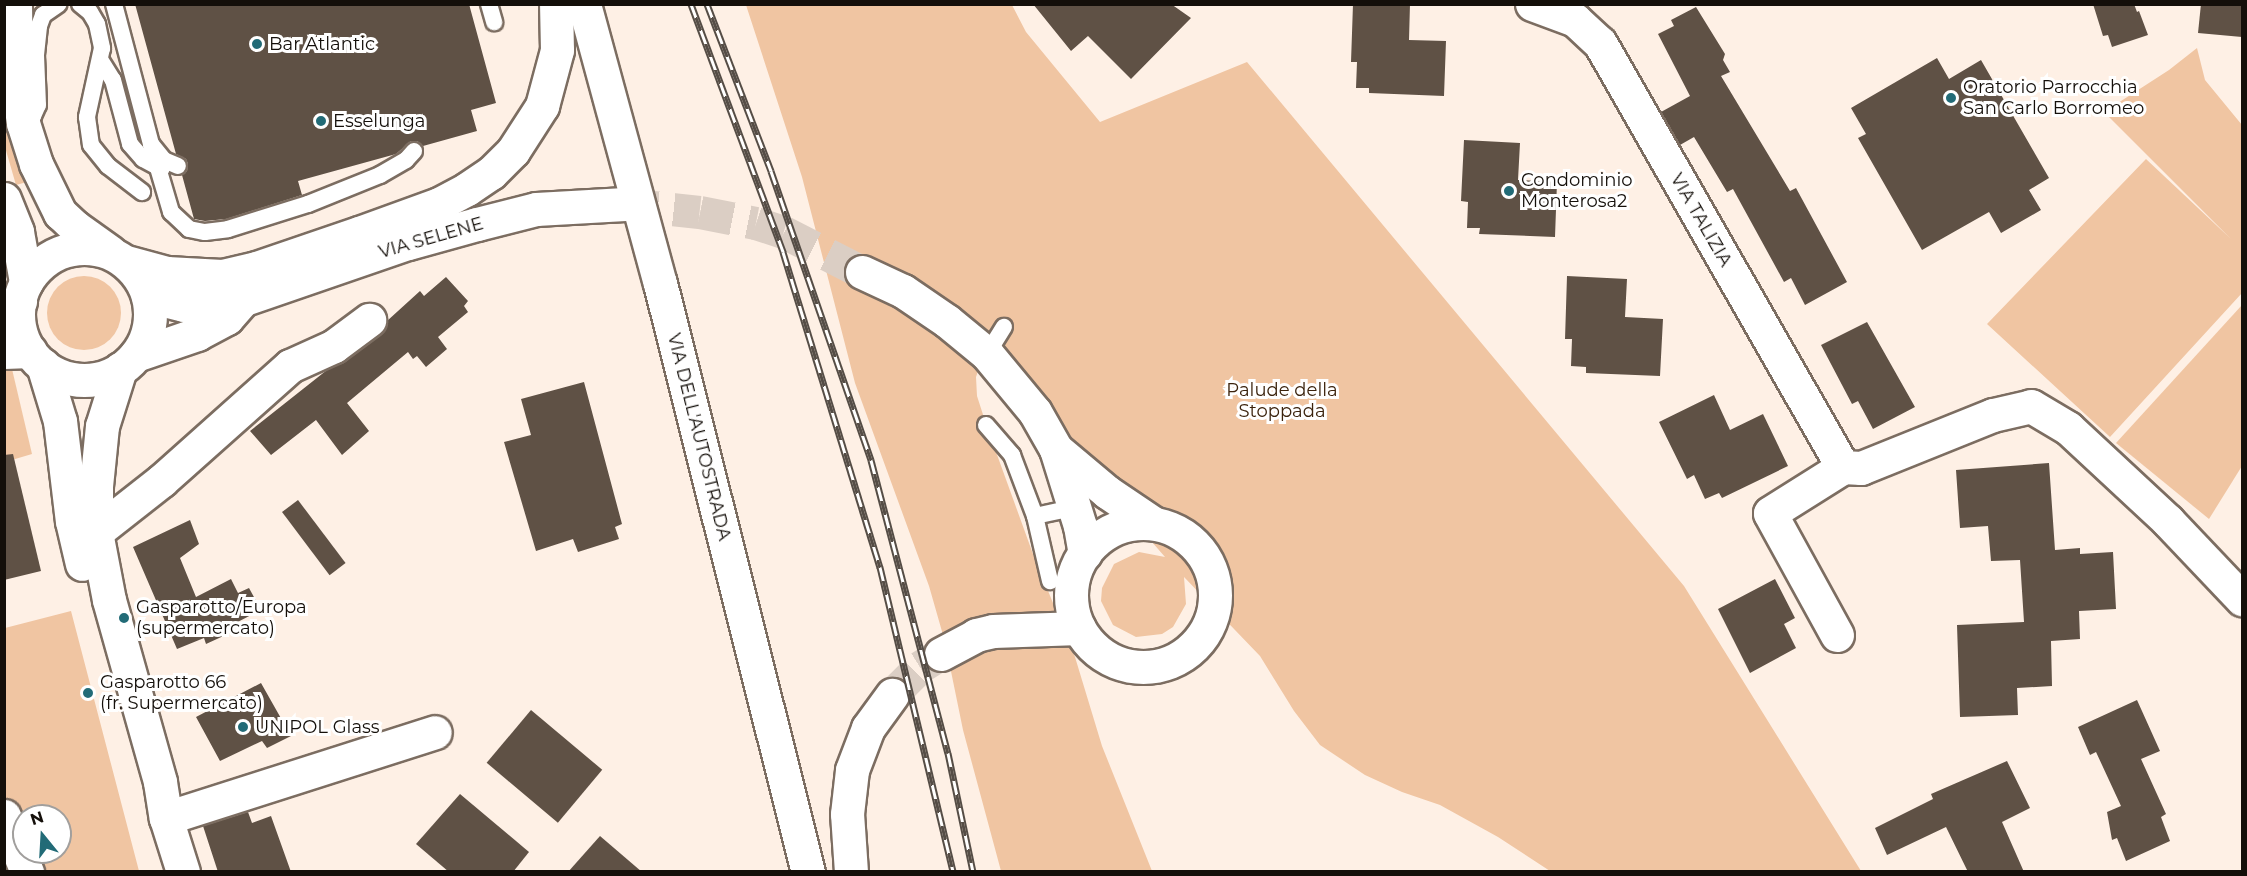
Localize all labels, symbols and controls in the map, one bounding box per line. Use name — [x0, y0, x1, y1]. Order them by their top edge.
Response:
place label: Bar Atlantic — [269, 33, 375, 55]
marker: Bar Atlantic — [250, 37, 264, 51]
place label: Oratorio Parrocchia San Carlo Borromeo — [1963, 77, 2144, 119]
marker: Oratorio Parrocchia San Carlo Borromeo — [1944, 91, 1958, 105]
place label: Esselunga — [333, 110, 425, 132]
marker: Esselunga — [314, 114, 328, 128]
place label: Condominio Monterosa2 — [1521, 170, 1633, 213]
street label: VIA TALIZIA — [1666, 170, 1736, 270]
marker: Condominio Monterosa2 — [1502, 184, 1516, 198]
street label: VIA SELENE — [376, 213, 486, 263]
street label: VIA DELL'AUTOSTRADA — [663, 331, 735, 543]
park label: Palude della Stoppada — [1226, 380, 1338, 422]
place label: Gasparotto/Europa (supermercato) — [136, 597, 307, 640]
marker: Gasparotto/Europa (supermercato) — [117, 611, 131, 625]
place label: Gasparotto 66 (fr. Supermercato) — [100, 672, 263, 714]
marker: Gasparotto 66 (fr. Supermercato) — [81, 686, 95, 700]
place label: UNIPOL Glass — [255, 716, 380, 738]
marker: UNIPOL Glass — [236, 720, 250, 734]
north arrow — [12, 804, 72, 864]
text: N — [28, 807, 46, 829]

